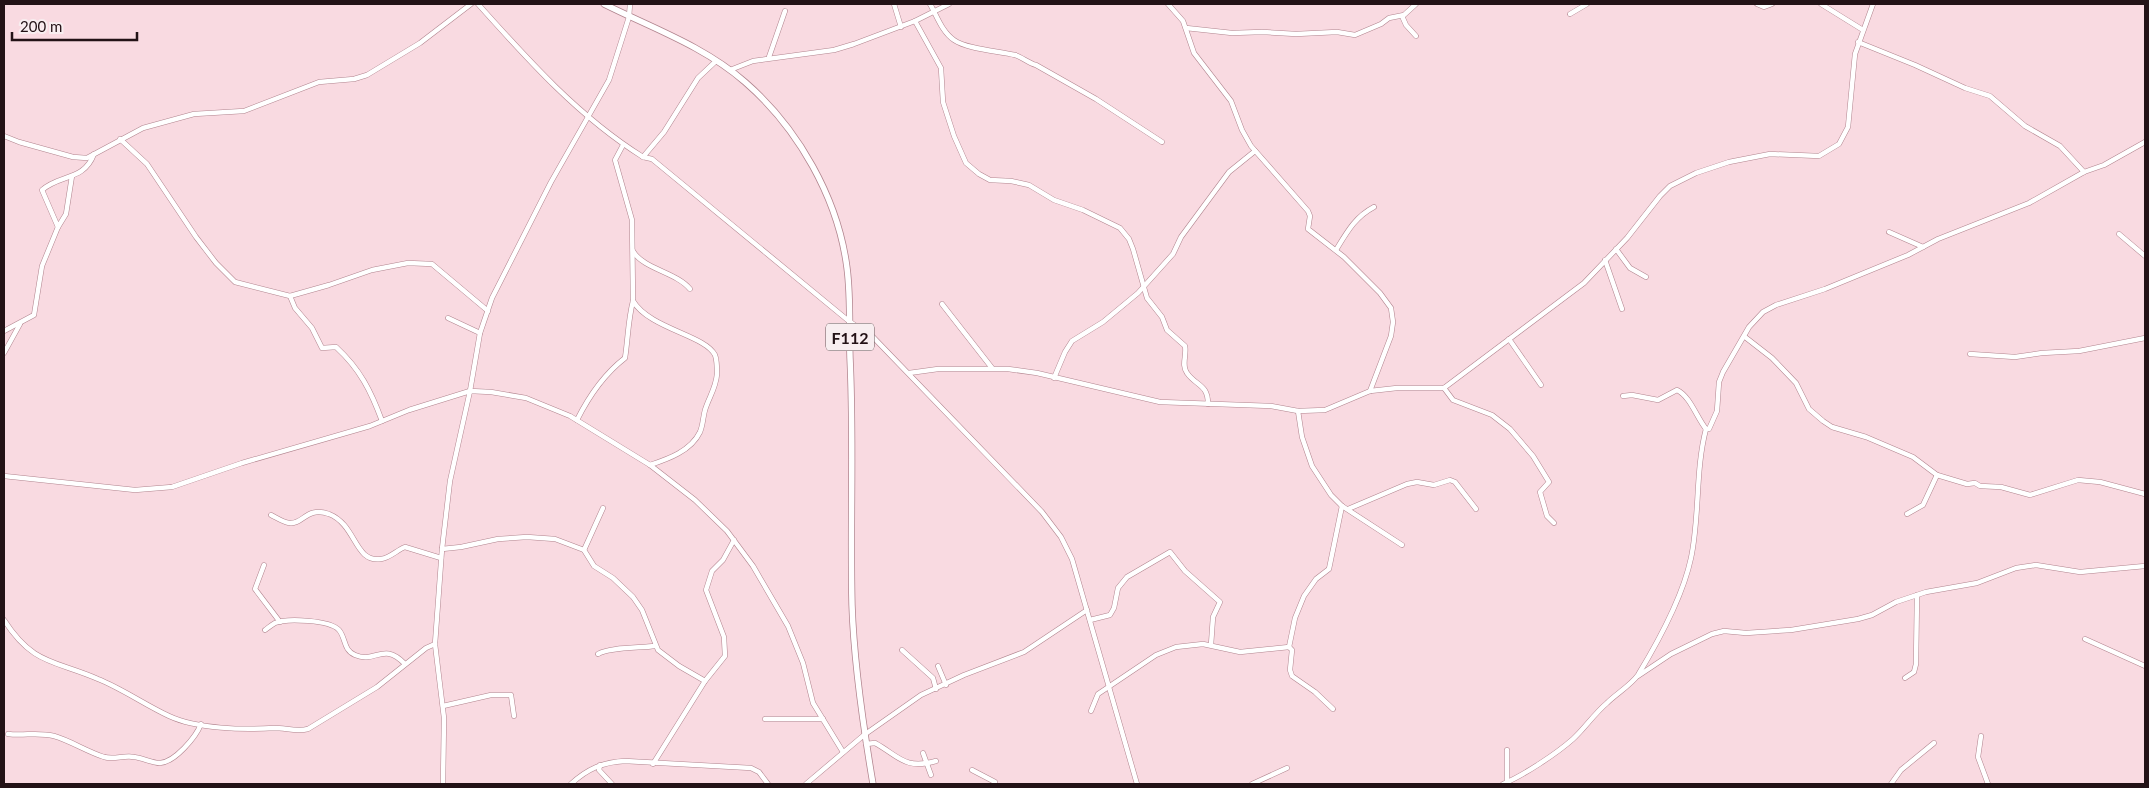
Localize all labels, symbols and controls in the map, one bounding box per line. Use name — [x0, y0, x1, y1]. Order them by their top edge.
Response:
scale bar — [12, 10, 138, 42]
text: 200 m — [20, 17, 62, 35]
road number: F112 — [826, 324, 874, 351]

